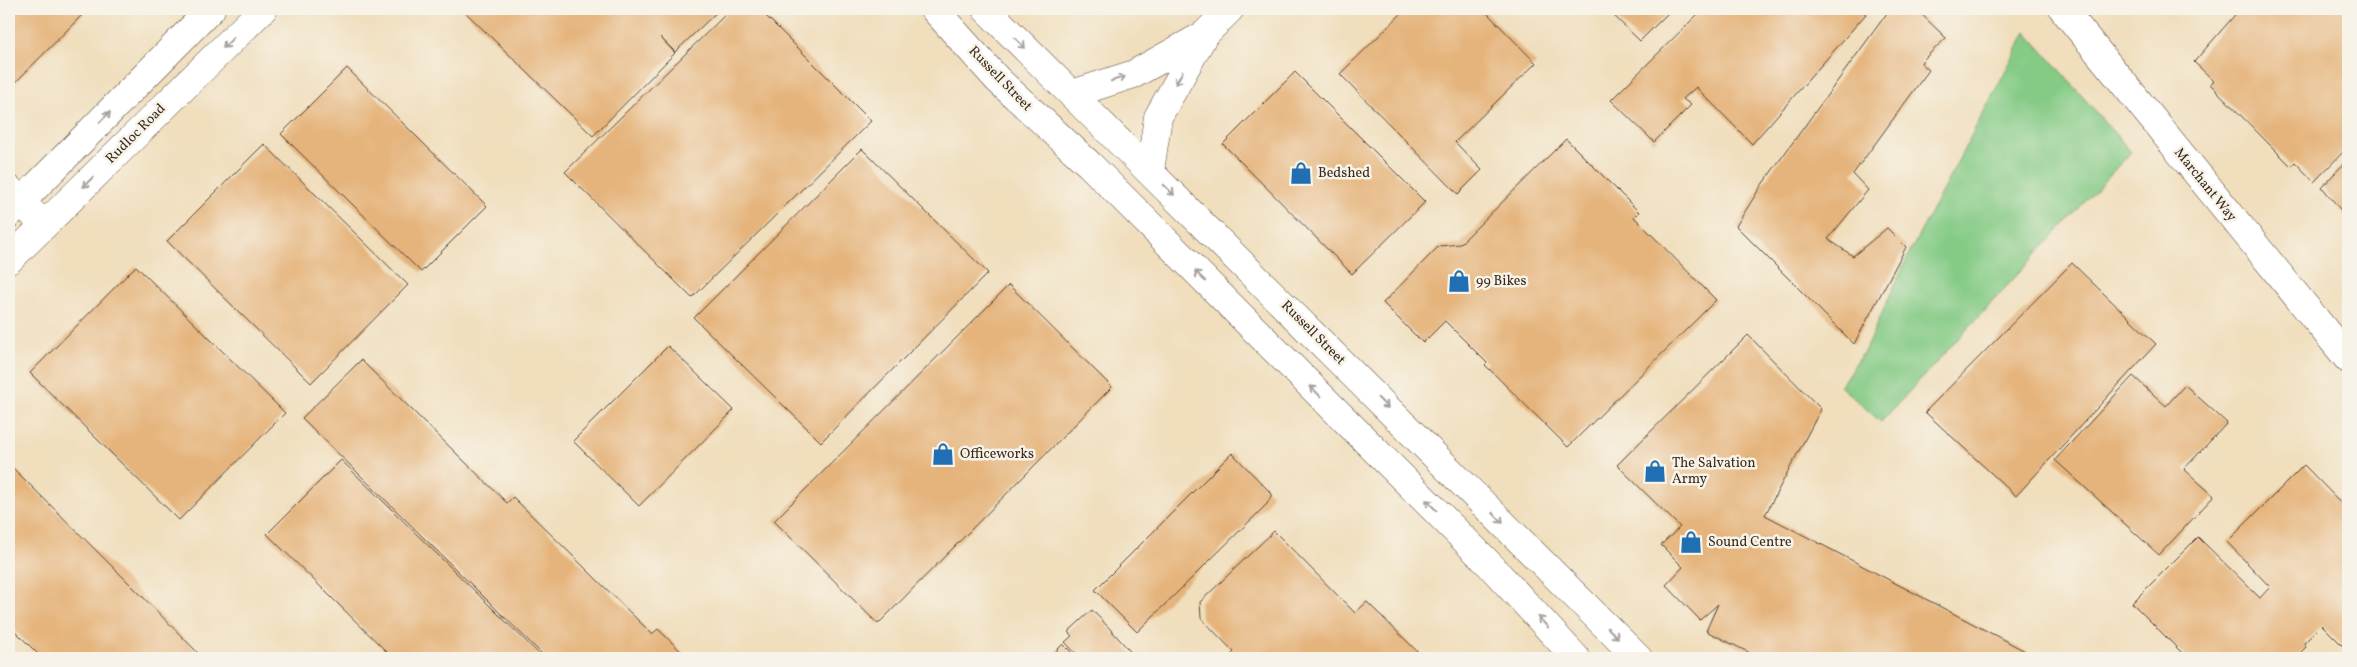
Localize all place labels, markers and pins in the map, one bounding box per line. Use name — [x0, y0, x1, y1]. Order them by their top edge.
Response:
shop icon: Bedshed — [1288, 160, 1314, 186]
place label: Bedshed — [1318, 164, 1370, 183]
shop icon: 99 Bikes — [1446, 268, 1472, 294]
place label: 99 Bikes — [1476, 272, 1526, 291]
shop icon: Officeworks — [930, 441, 956, 467]
place label: Officeworks — [960, 445, 1034, 464]
place label: The Salvation Army — [1672, 454, 1756, 489]
shop icon: The Salvation Army — [1642, 458, 1668, 484]
shop icon: Sound Centre — [1678, 529, 1704, 555]
place label: Sound Centre — [1708, 533, 1792, 552]

